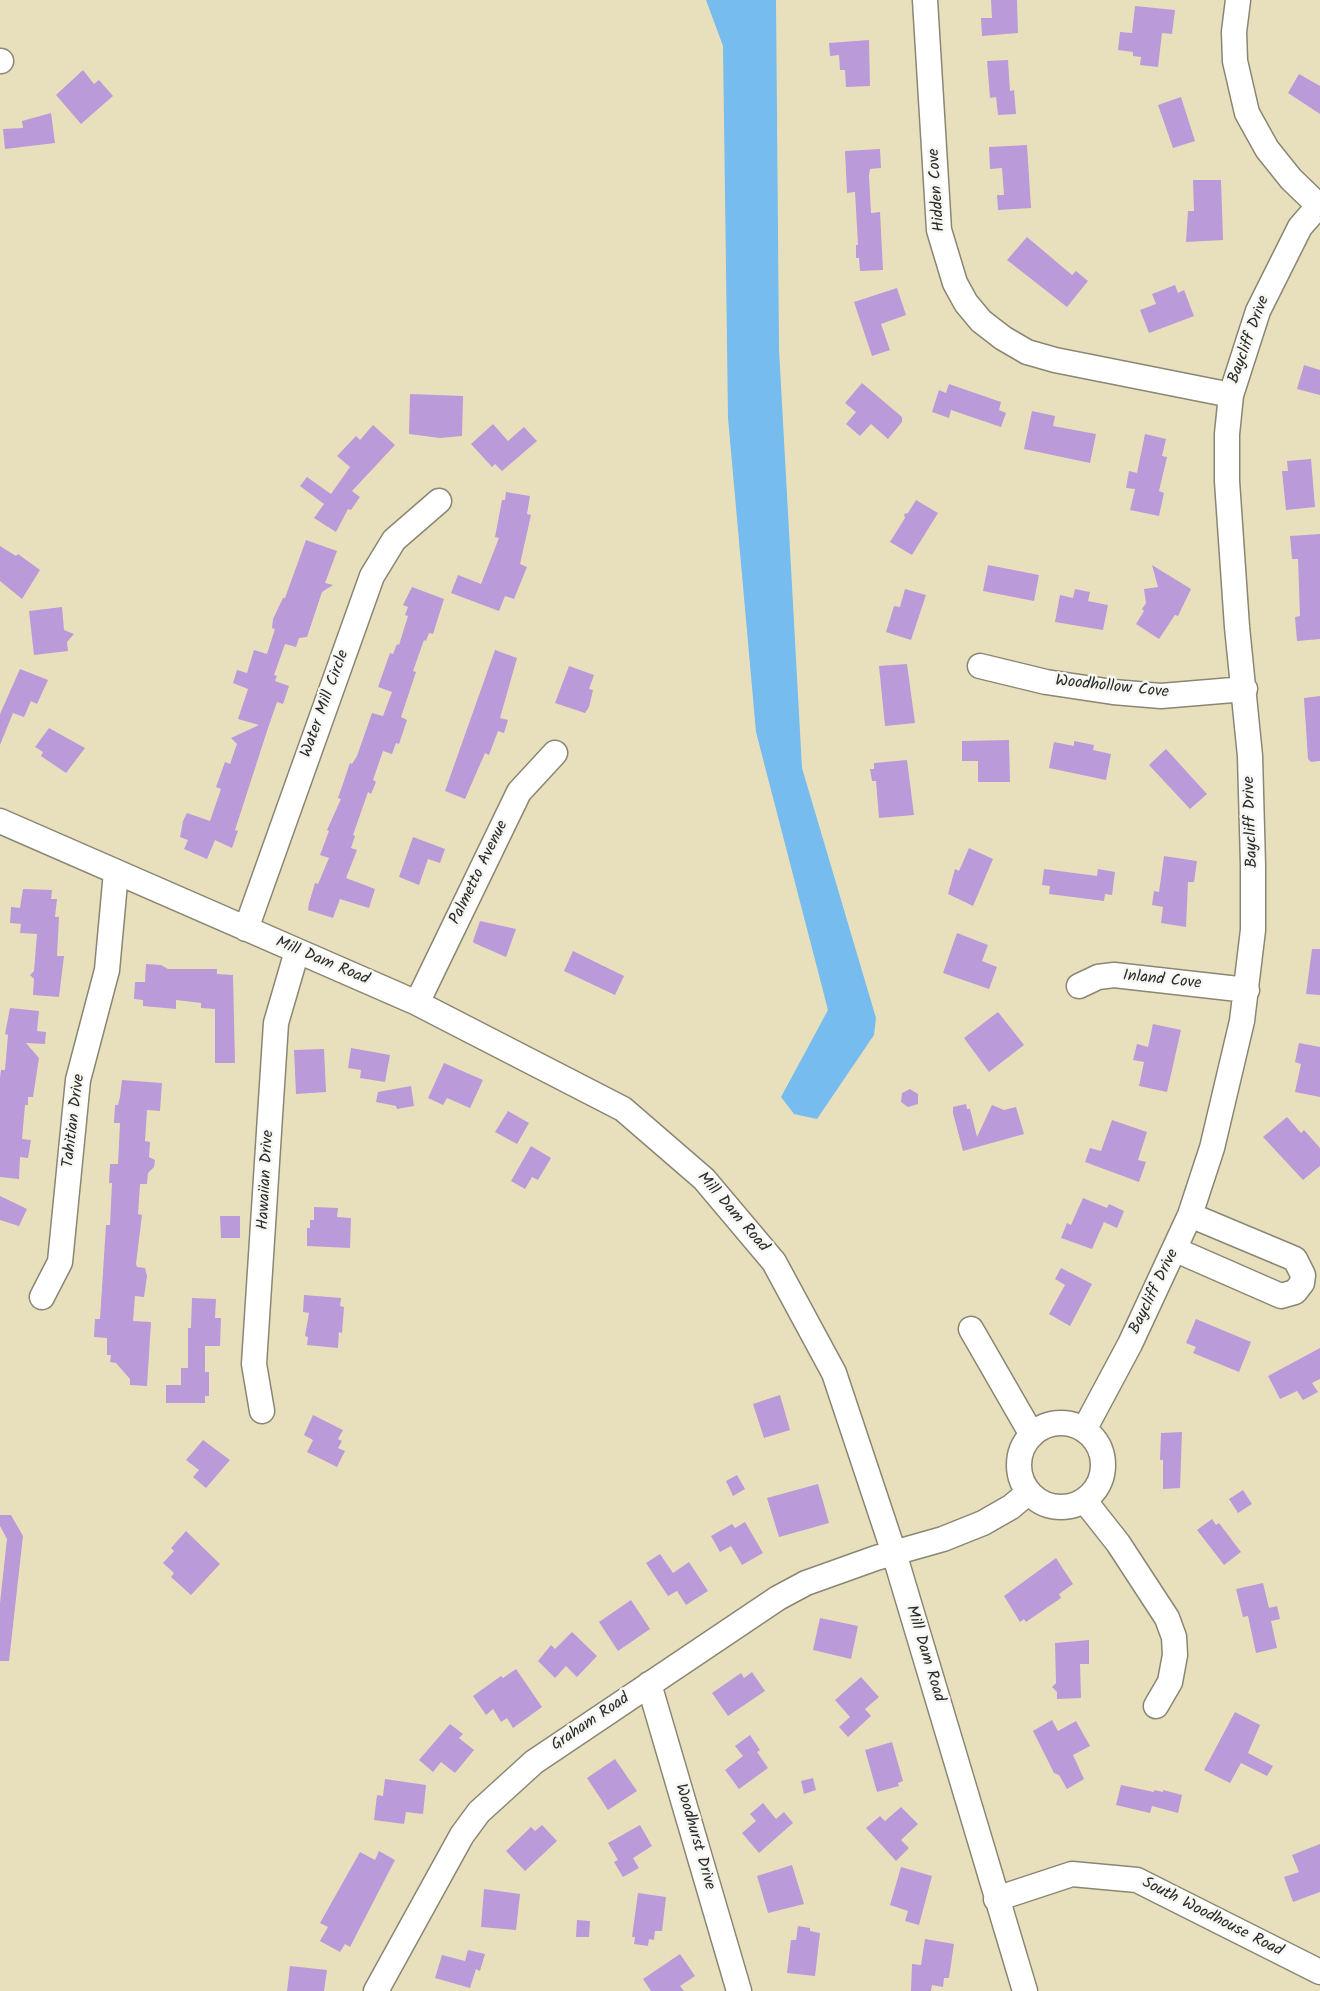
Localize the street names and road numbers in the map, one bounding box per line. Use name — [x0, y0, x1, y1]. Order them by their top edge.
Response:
street label: Hidden Cove — [926, 148, 950, 232]
street label: Baycliff Drive — [1225, 294, 1275, 386]
street label: Water Mill Circle — [298, 648, 354, 760]
street label: Woodhollow Cove — [1054, 673, 1170, 703]
street label: Baycliff Drive — [1241, 776, 1263, 868]
street label: Palmetto Avenue — [447, 818, 513, 928]
street label: Mill Dam Road — [272, 934, 372, 990]
street label: Inland Cove — [1122, 967, 1202, 995]
street label: Tahitian Drive — [60, 1073, 90, 1169]
street label: Hawaiian Drive — [255, 1130, 279, 1230]
street label: Mill Dam Road — [692, 1169, 772, 1257]
street label: Baycliff Drive — [1126, 1247, 1184, 1337]
street label: Mill Dam Road — [900, 1604, 948, 1704]
street label: Graham Road — [548, 1690, 634, 1756]
street label: Woodhurst Drive — [670, 1782, 718, 1892]
street label: South Woodhouse Road — [1138, 1874, 1286, 1962]

